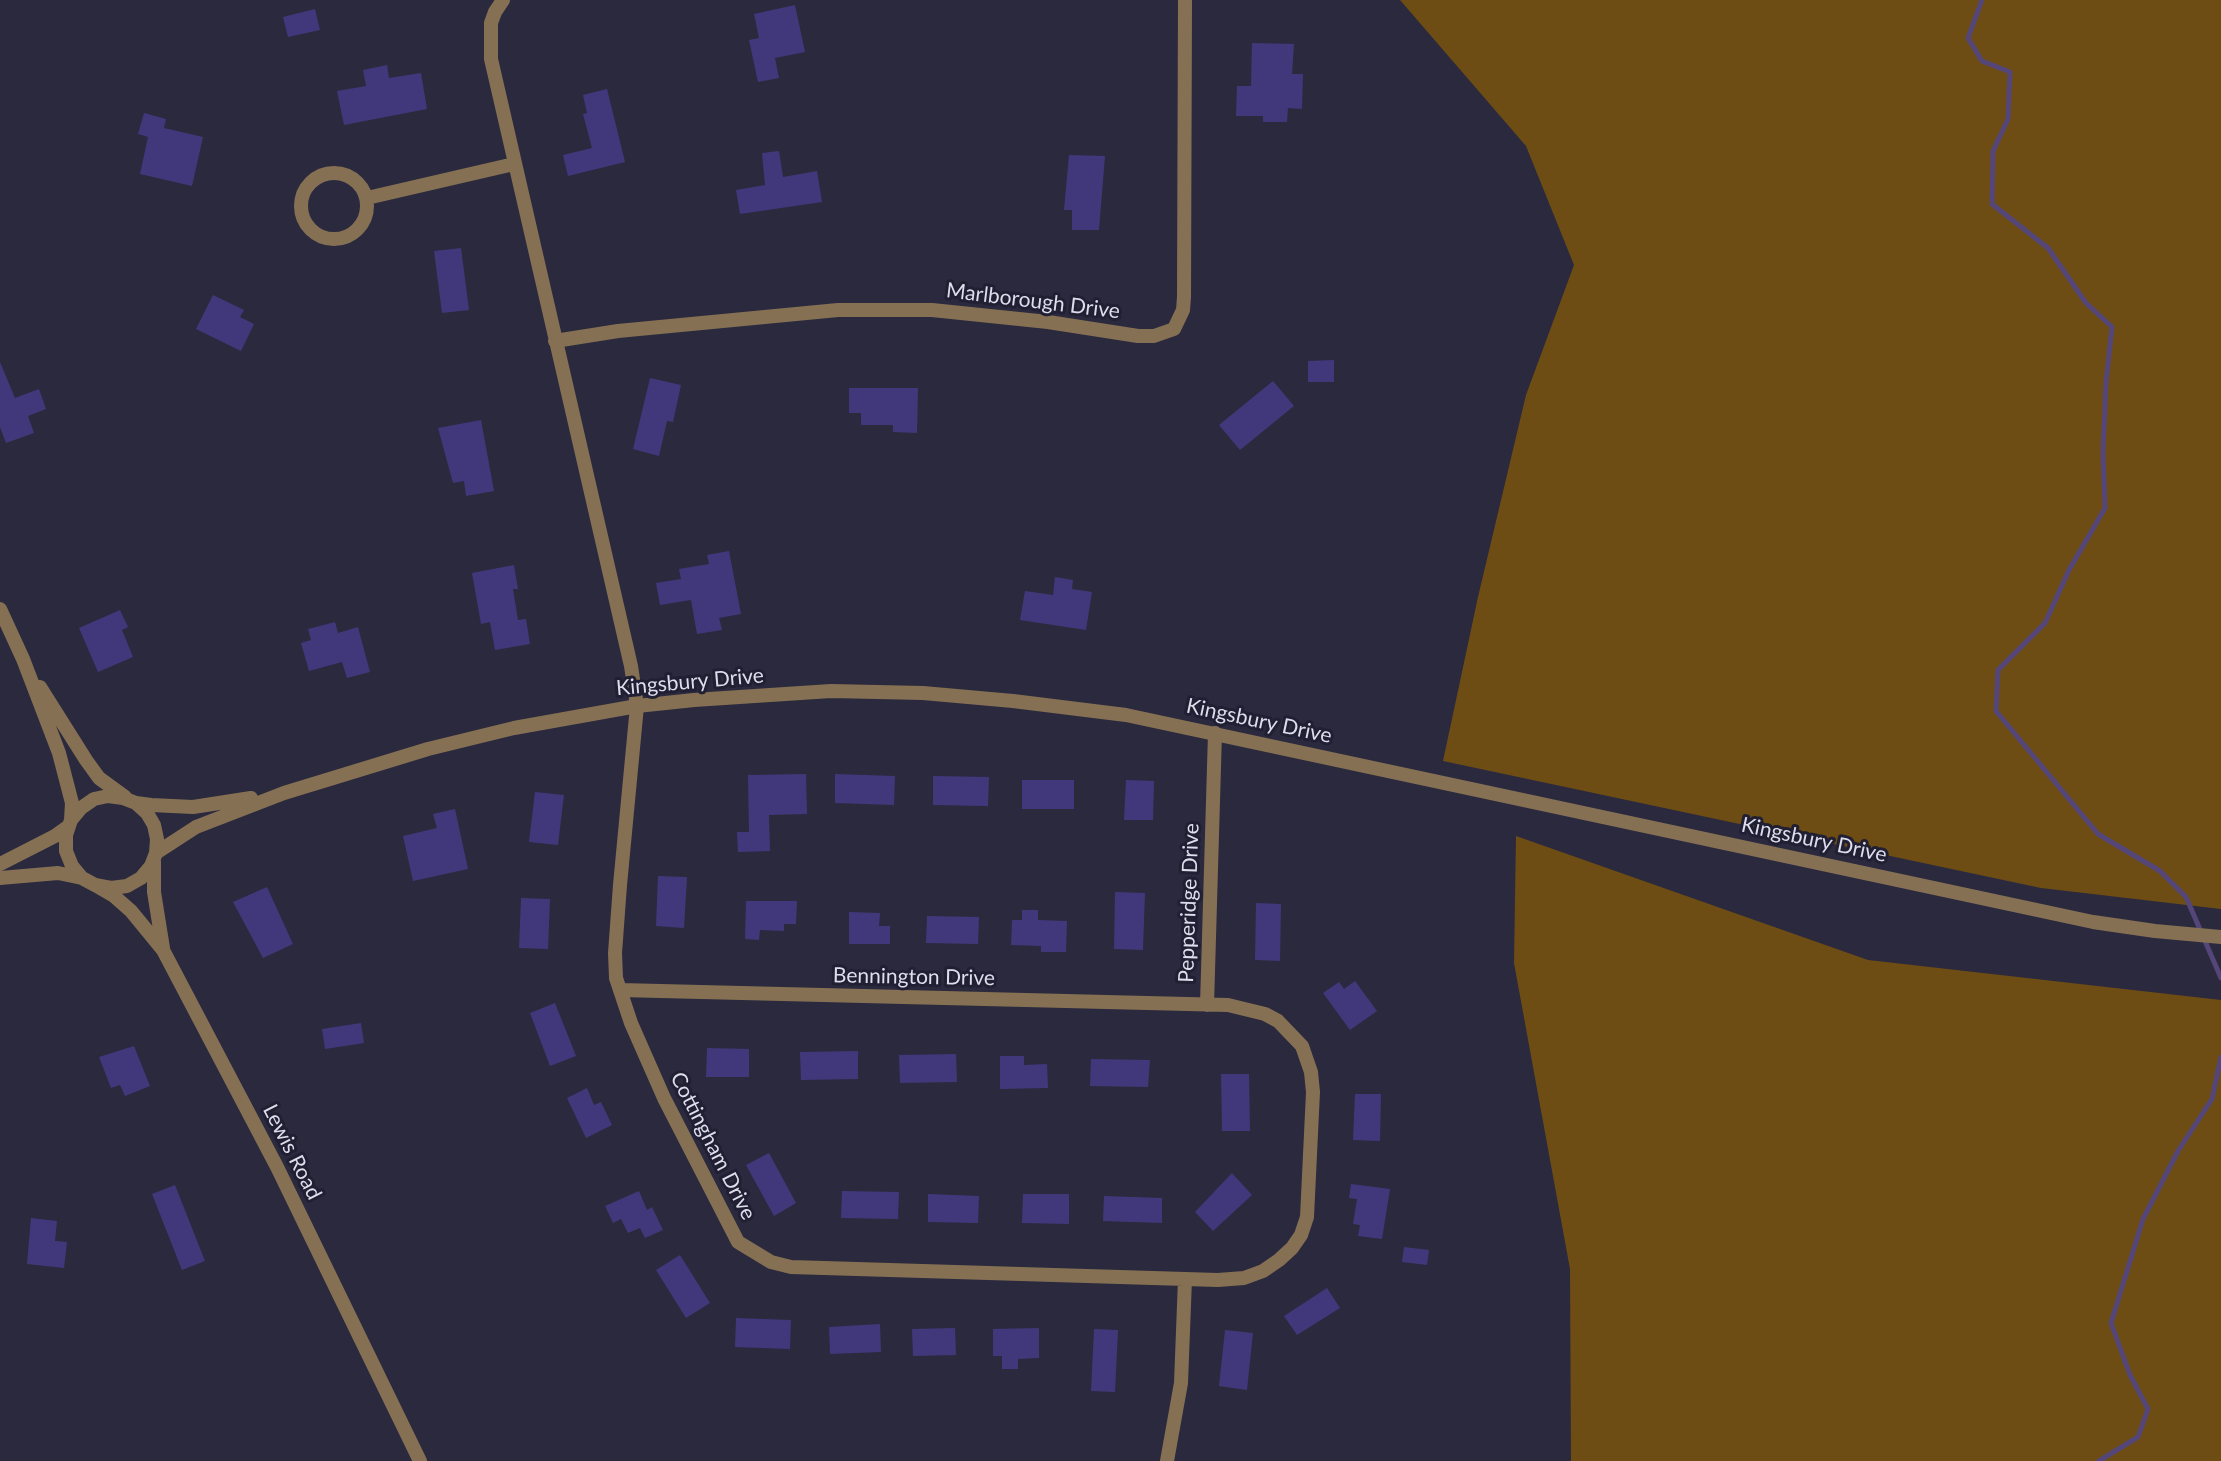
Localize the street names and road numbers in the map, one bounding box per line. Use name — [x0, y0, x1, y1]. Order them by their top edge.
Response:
street label: Marlborough Drive — [945, 278, 1121, 324]
street label: Kingsbury Drive — [615, 663, 765, 701]
street label: Kingsbury Drive — [1184, 693, 1334, 749]
street label: Kingsbury Drive — [1739, 812, 1889, 868]
street label: Pepperidge Drive — [1174, 823, 1204, 983]
street label: Bennington Drive — [833, 963, 995, 991]
street label: Cottingham Drive — [665, 1068, 761, 1224]
street label: Lewis Road — [257, 1100, 327, 1204]

